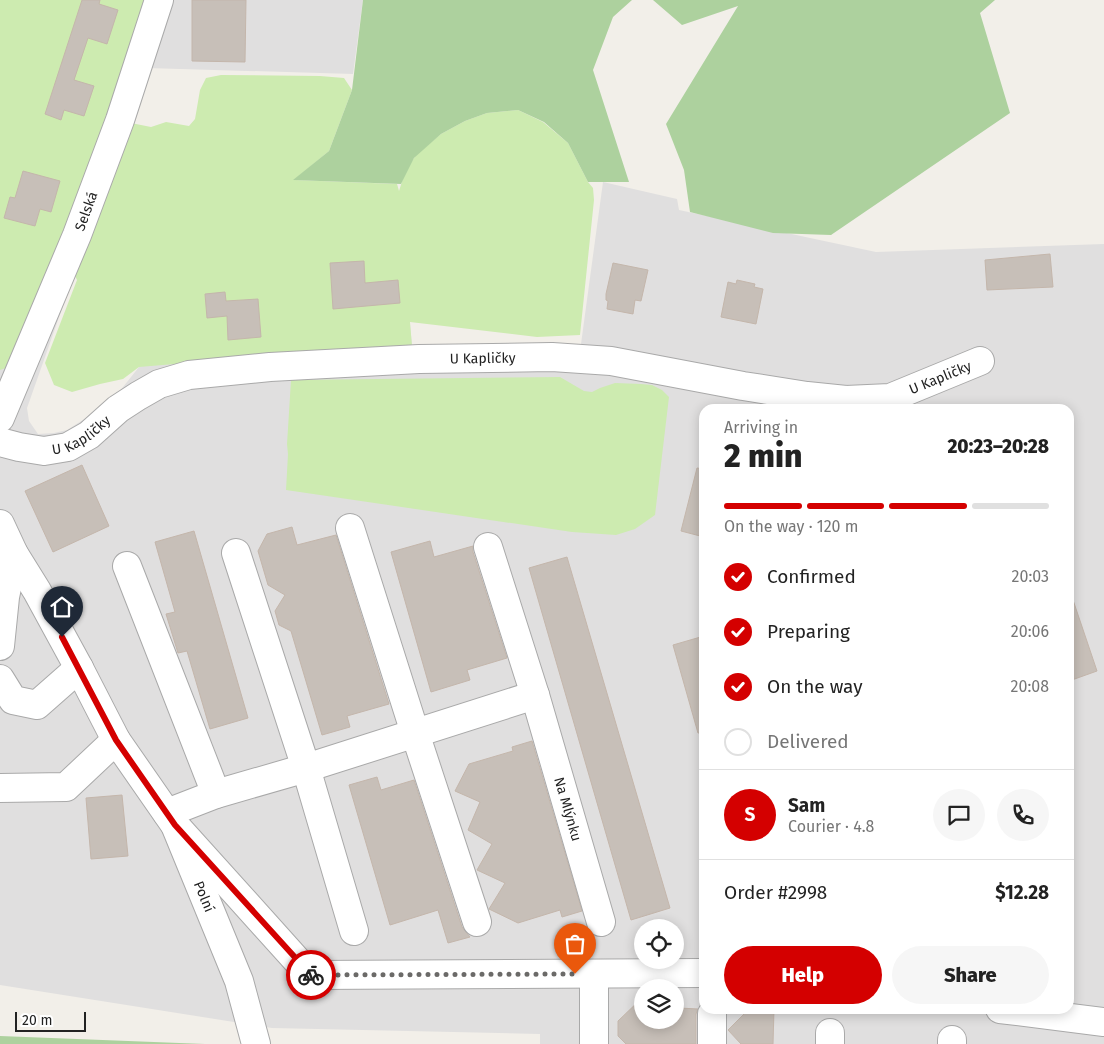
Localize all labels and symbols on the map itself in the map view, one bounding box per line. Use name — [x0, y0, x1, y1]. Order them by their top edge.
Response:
street label: Selská — [71, 189, 101, 233]
street label: U Kapličky — [449, 349, 516, 367]
street label: U Kapličky — [906, 357, 974, 398]
street label: U Kapličky — [51, 412, 114, 458]
pin — [41, 586, 83, 637]
street label: Na Mlýnku — [551, 775, 586, 843]
street label: Polní — [190, 878, 218, 915]
pin — [554, 923, 596, 974]
courier — [286, 950, 336, 1000]
scale bar — [15, 1009, 86, 1032]

